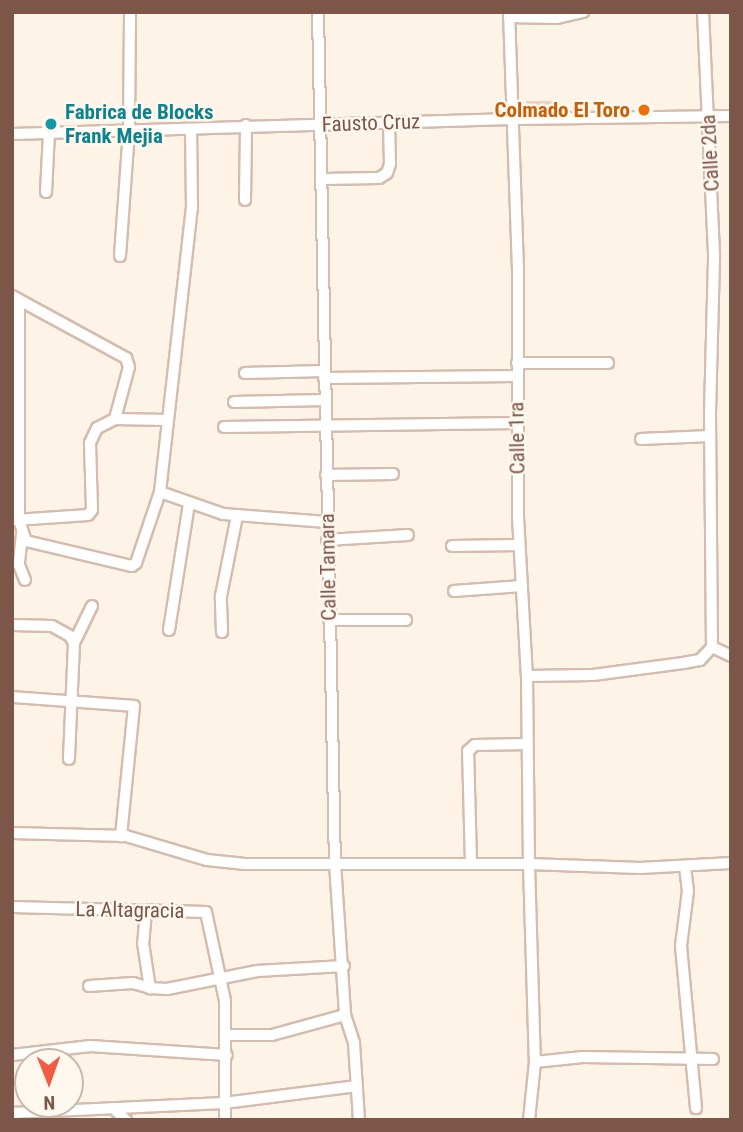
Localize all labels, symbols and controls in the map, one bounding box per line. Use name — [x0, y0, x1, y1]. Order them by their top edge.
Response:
place label: Colmado El Toro — [494, 97, 630, 123]
place label: Fabrica de Blocks Frank Mejia — [65, 99, 214, 149]
marker: Colmado El Toro — [636, 102, 652, 118]
street label: Fausto Cruz — [321, 109, 421, 137]
street label: Calle 2da — [695, 114, 725, 192]
marker: Fabrica de Blocks Frank Mejia — [43, 116, 59, 132]
street label: Calle 1ra — [504, 401, 530, 475]
street label: Calle Tamara — [314, 513, 342, 621]
street label: La Altagracia — [75, 896, 185, 924]
north arrow — [14, 1048, 84, 1118]
text: N — [43, 1091, 55, 1114]

